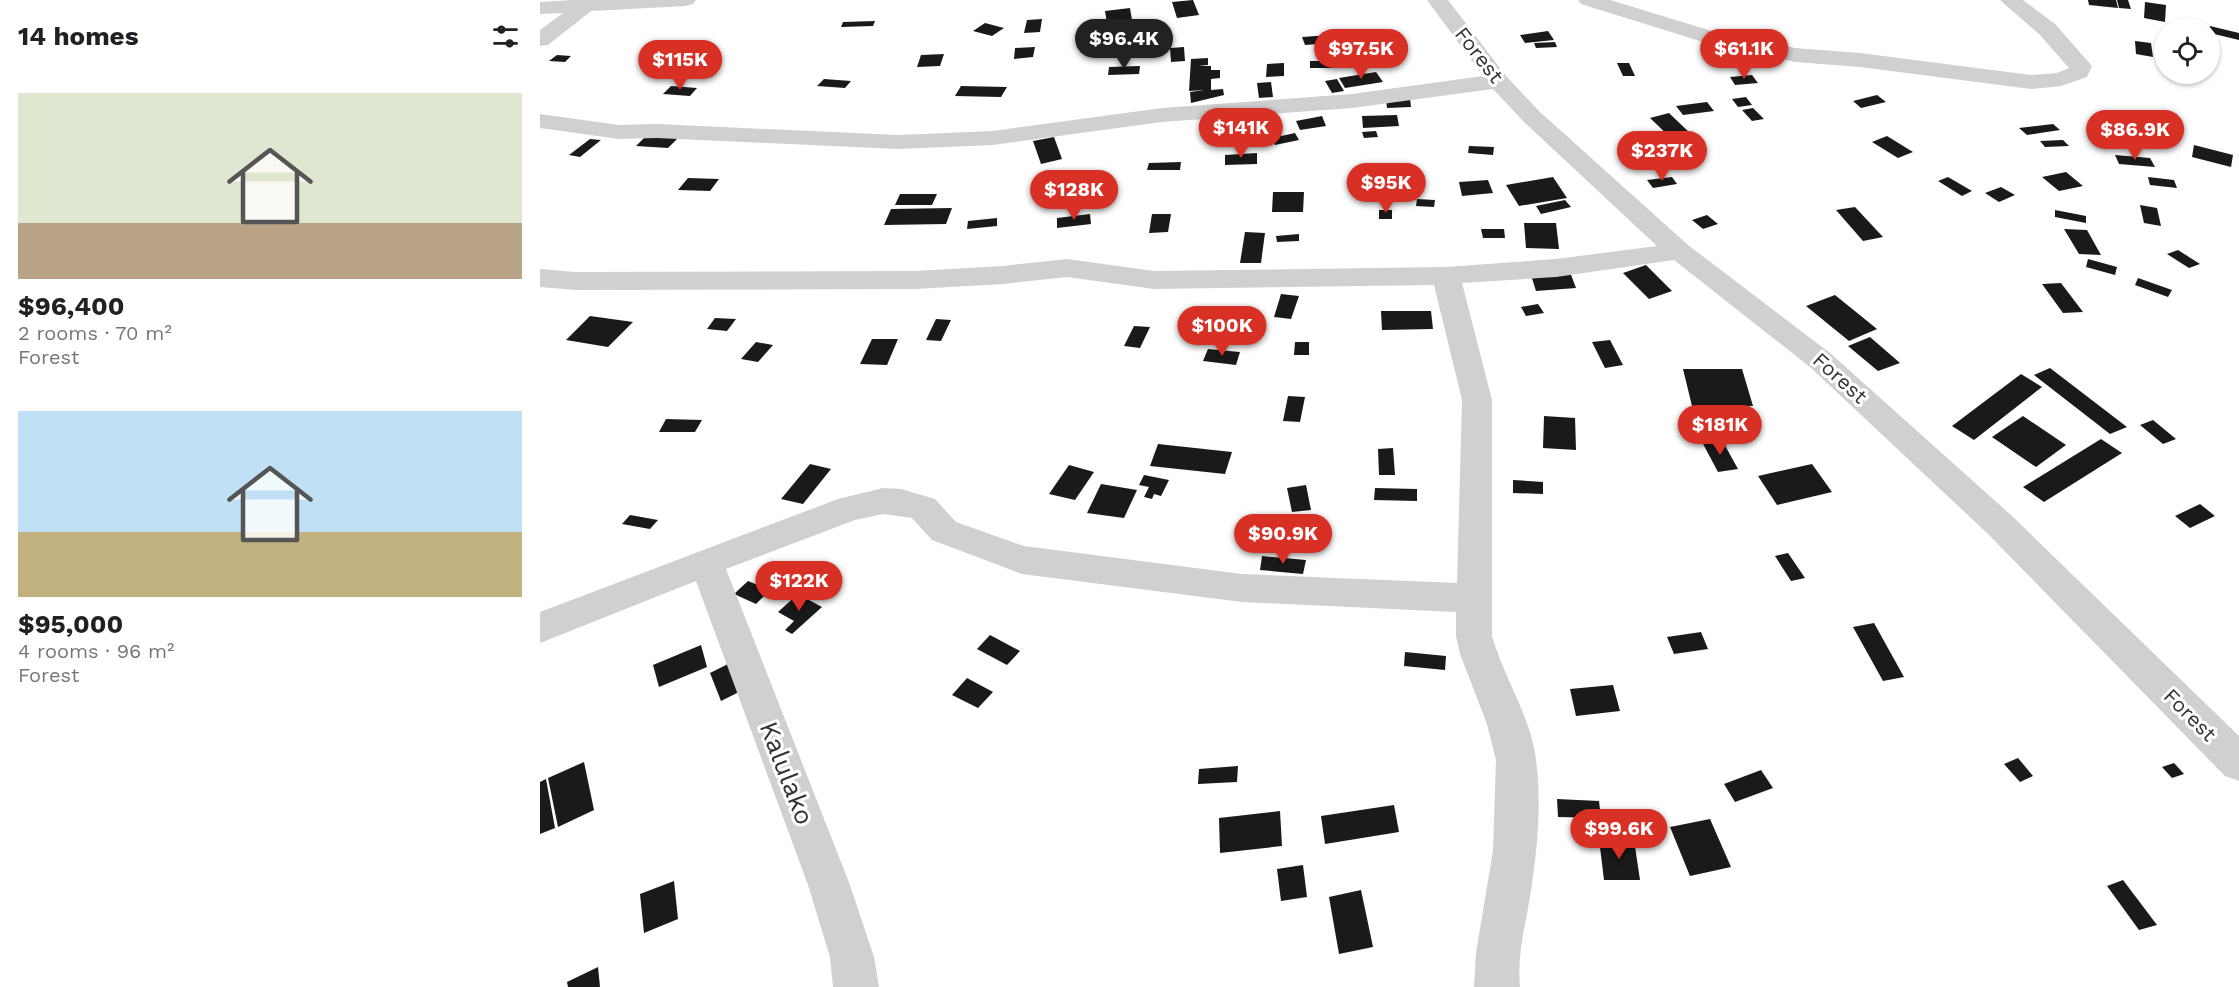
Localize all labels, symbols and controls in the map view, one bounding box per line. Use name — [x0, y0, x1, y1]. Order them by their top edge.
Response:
map controls — [2154, 18, 2220, 84]
button: locate — [2154, 18, 2220, 84]
pin: $96.4K — [1075, 19, 1173, 70]
icon: filters — [489, 20, 522, 53]
text: 14 homes — [18, 21, 139, 51]
street label: Forest — [1450, 22, 1509, 88]
text: $96.4K — [1089, 26, 1159, 50]
pin: $97.5K — [1312, 29, 1410, 80]
pin: $61.1K — [1695, 29, 1793, 80]
text: $97.5K — [1328, 36, 1394, 60]
text: $61.1K — [1714, 36, 1774, 60]
pin: $115K — [638, 40, 722, 91]
text: $115K — [652, 47, 708, 71]
pin: $141K — [1199, 108, 1283, 159]
pin: $86.9K — [2086, 110, 2184, 161]
text: $141K — [1213, 115, 1269, 139]
text: $86.9K — [2100, 117, 2170, 141]
pin: $237K — [1620, 131, 1704, 182]
icon: home — [216, 132, 324, 240]
text: $237K — [1631, 138, 1693, 162]
pin: $95K — [1350, 163, 1422, 214]
pin: $128K — [1032, 170, 1116, 221]
text: $95K — [1361, 170, 1411, 194]
text: $128K — [1044, 177, 1104, 201]
text: $96,400 — [18, 291, 124, 321]
pin: $100K — [1180, 306, 1264, 357]
text: $100K — [1191, 313, 1253, 337]
text: 2 rooms · 70 m² — [18, 321, 172, 345]
text: Forest — [18, 345, 79, 369]
street label: Forest — [1808, 347, 1873, 409]
pin: $181K — [1678, 405, 1762, 456]
text: $181K — [1692, 412, 1748, 436]
icon: home — [216, 450, 324, 558]
pin: $90.9K — [1234, 514, 1332, 565]
text: $90.9K — [1248, 521, 1318, 545]
pin: $122K — [757, 561, 841, 612]
text: $122K — [769, 568, 829, 592]
text: $95,000 — [18, 609, 123, 639]
text: 4 rooms · 96 m² — [18, 639, 174, 663]
text: Forest — [18, 663, 79, 687]
street label: Forest — [2159, 683, 2222, 746]
street label: Kalulako — [754, 717, 820, 829]
pin: $99.6K — [1570, 809, 1668, 860]
text: $99.6K — [1584, 816, 1654, 840]

